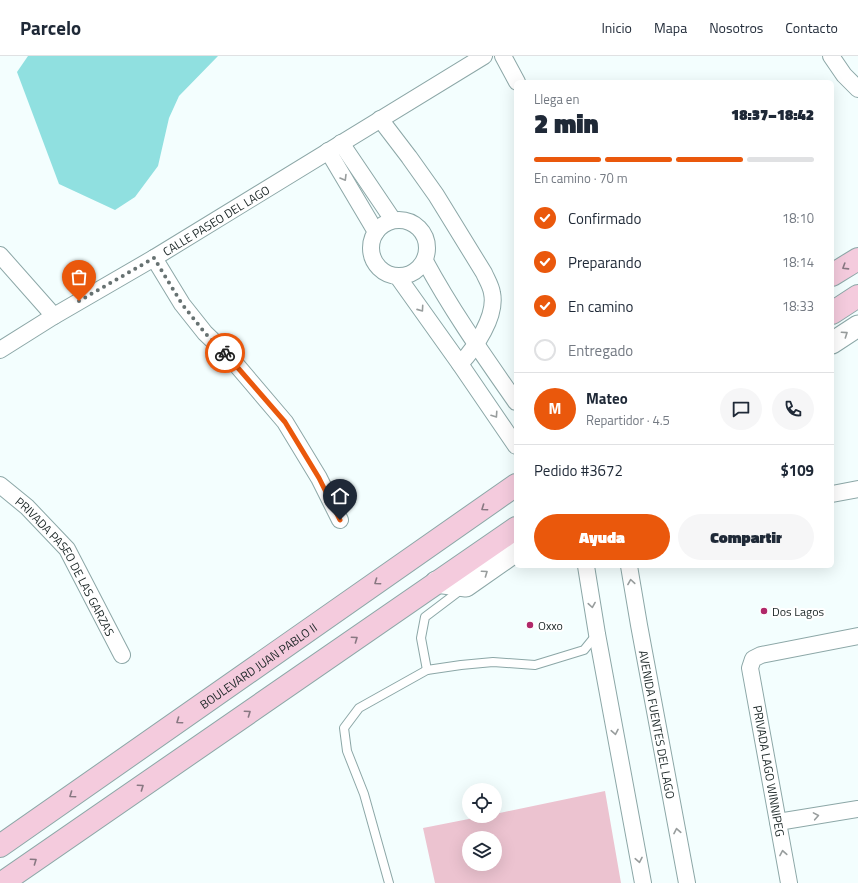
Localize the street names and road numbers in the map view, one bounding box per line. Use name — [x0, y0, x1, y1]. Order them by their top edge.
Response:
street label: CALLE PASEO DEL LAGO — [159, 180, 273, 260]
street label: PRIVADA PASEO DE LAS GARZAS — [11, 492, 120, 639]
street label: BOULEVARD JUAN PABLO II — [196, 618, 321, 713]
street label: AVENIDA FUENTES DEL LAGO — [634, 649, 681, 800]
street label: PRIVADA LAGO WINNIPEG — [748, 704, 790, 838]

